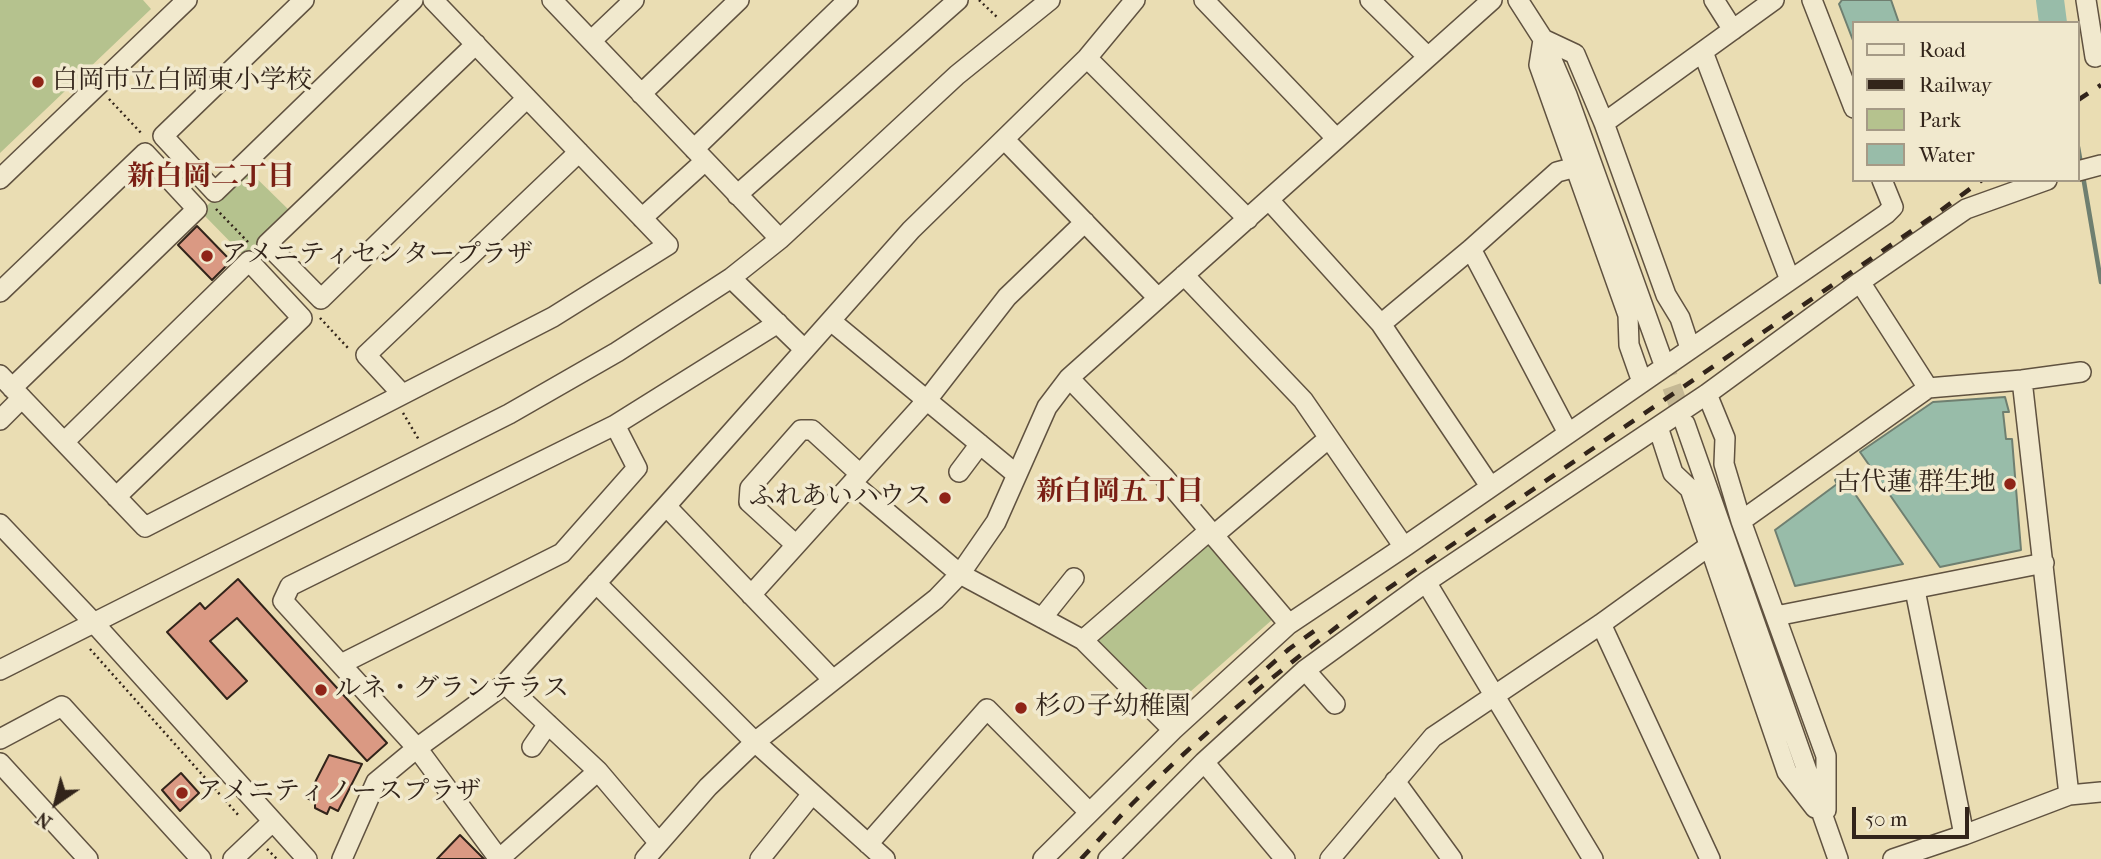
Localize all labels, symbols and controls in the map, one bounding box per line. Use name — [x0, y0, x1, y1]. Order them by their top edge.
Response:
legend — [1853, 21, 2080, 182]
text: Road — [1919, 38, 1966, 62]
place label: 白岡市立白岡東小学校 — [52, 66, 312, 98]
text: Railway — [1919, 73, 1992, 97]
marker: 白岡市立白岡東小学校 — [30, 74, 46, 90]
text: Park — [1919, 108, 1961, 132]
text: Water — [1919, 143, 1975, 167]
district label: 新白岡二丁目 — [127, 161, 295, 195]
place label: アメニティセンタープラザ — [221, 240, 533, 272]
marker: アメニティセンタープラザ — [199, 248, 215, 264]
place label: 古代蓮 群生地 — [1834, 468, 1996, 500]
district label: 新白岡五丁目 — [1036, 476, 1204, 510]
marker: 古代蓮 群生地 — [2002, 476, 2018, 492]
place label: ふれあいハウス — [749, 482, 931, 514]
marker: ふれあいハウス — [937, 490, 953, 506]
place label: ルネ・グランテラス — [335, 674, 569, 706]
marker: ルネ・グランテラス — [313, 682, 329, 698]
place label: 杉の子幼稚園 — [1035, 692, 1191, 724]
marker: 杉の子幼稚園 — [1013, 700, 1029, 716]
north arrow — [21, 768, 91, 838]
place label: アメニティノースプラザ — [196, 777, 481, 809]
marker: アメニティノースプラザ — [174, 785, 190, 801]
scale bar — [1856, 792, 1973, 836]
text: N — [32, 807, 56, 833]
text: 50 m — [1865, 807, 1908, 831]

